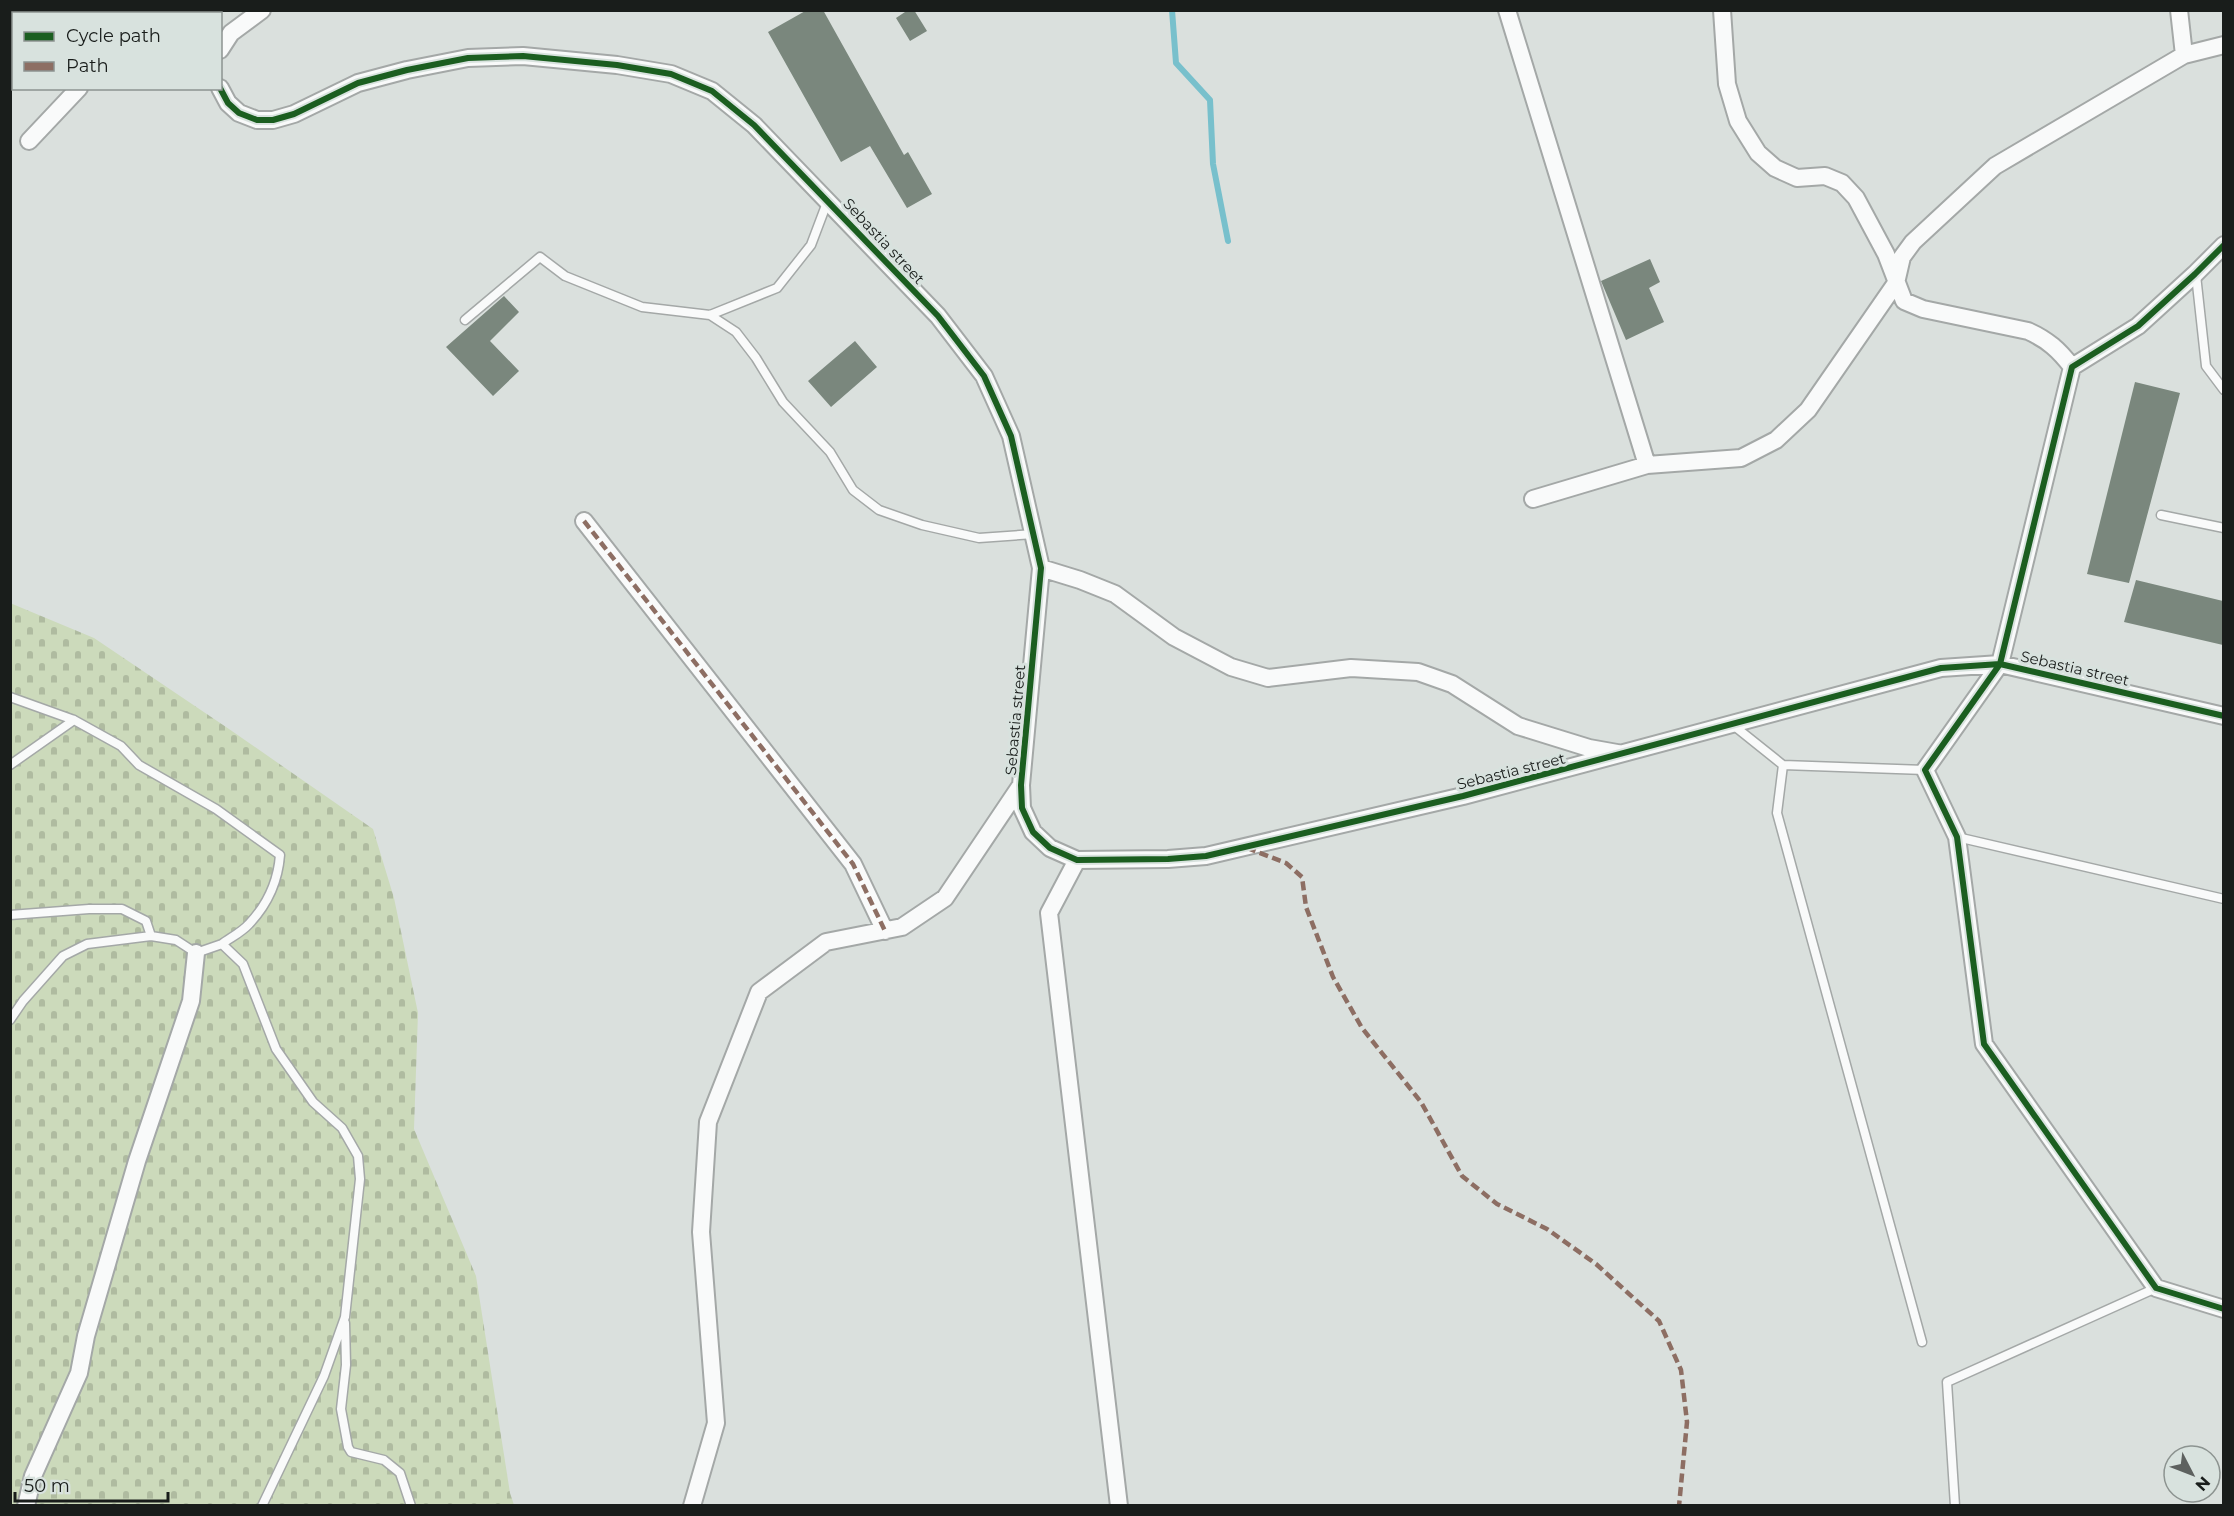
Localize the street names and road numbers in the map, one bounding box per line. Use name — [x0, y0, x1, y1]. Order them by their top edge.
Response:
street label: Sebastia street — [839, 194, 929, 288]
street label: Sebastia street — [2019, 646, 2131, 690]
street label: Sebastia street — [1001, 664, 1029, 776]
street label: Sebastia street — [1455, 748, 1567, 794]

